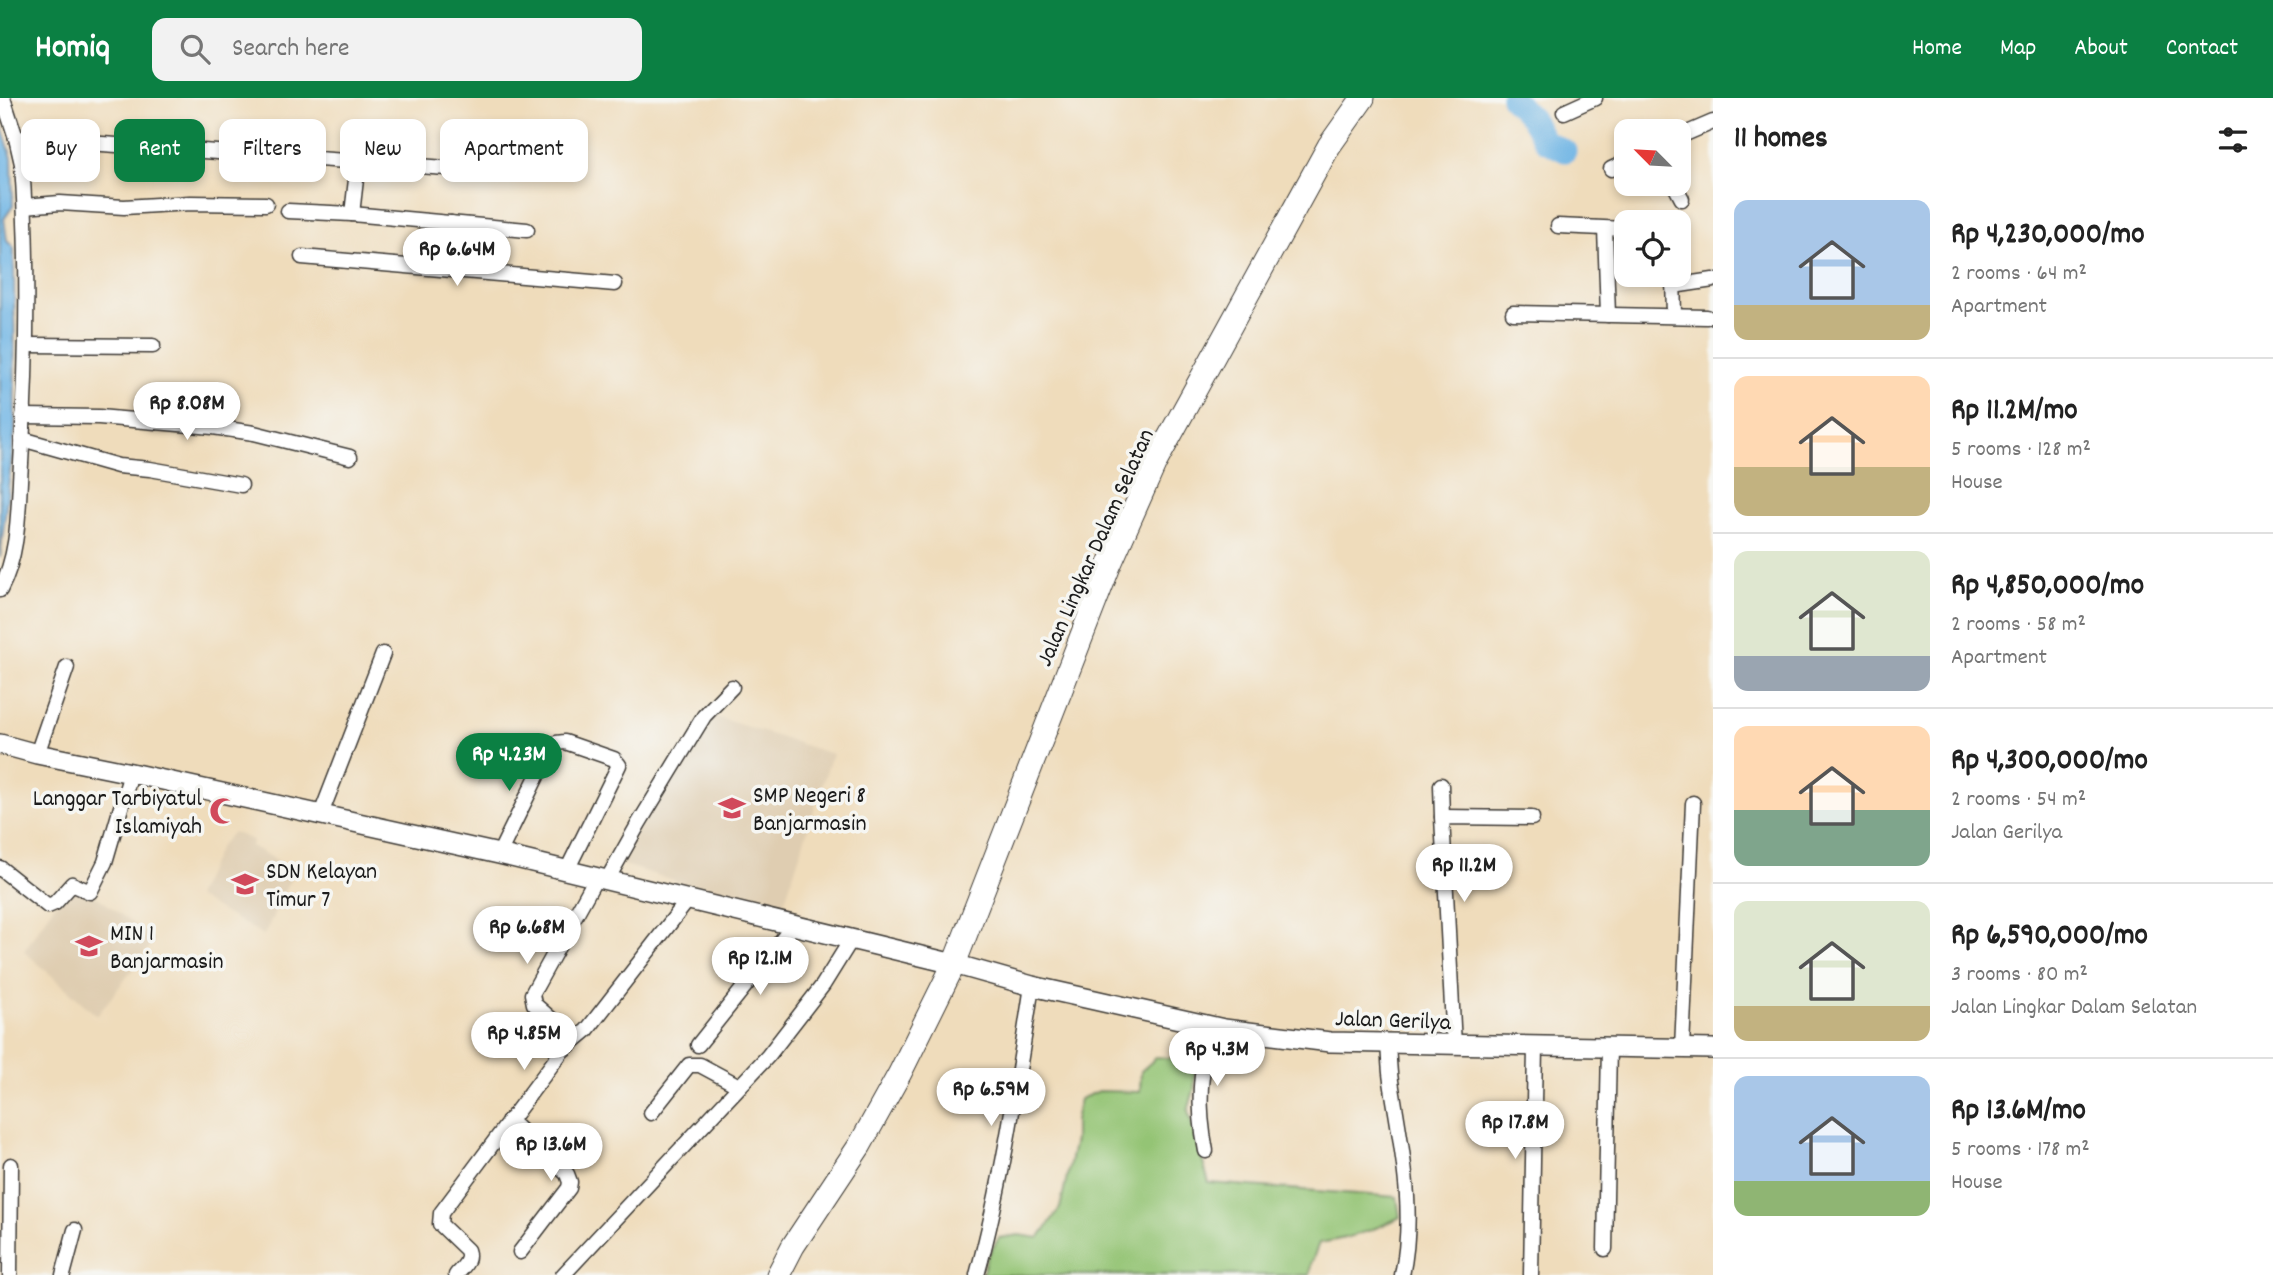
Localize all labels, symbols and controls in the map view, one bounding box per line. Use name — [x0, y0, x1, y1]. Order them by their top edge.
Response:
search box — [152, 18, 642, 81]
text: Homiq — [35, 26, 110, 73]
icon: search — [176, 30, 214, 68]
text: Search here — [232, 31, 349, 68]
text: Home — [1912, 32, 1962, 66]
text: Map — [2000, 32, 2036, 66]
text: About — [2074, 32, 2128, 66]
text: Contact — [2166, 32, 2238, 66]
chip: Buy — [21, 119, 100, 182]
chip: Rent — [114, 119, 205, 182]
chip: Filters — [219, 119, 326, 182]
chip: New — [340, 119, 426, 182]
chip: Apartment — [440, 119, 588, 182]
north arrow — [1614, 119, 1690, 196]
map controls — [1614, 119, 1691, 287]
text: 11 homes — [1734, 119, 1828, 162]
icon: filters — [2214, 121, 2252, 159]
button: locate — [1614, 210, 1691, 287]
text: Rp 4,230,000/mo — [1951, 215, 2145, 258]
pin: Rp 6.64M — [385, 228, 529, 288]
icon: home — [1790, 228, 1874, 312]
text: Rp 6.64M — [419, 234, 495, 267]
text: 2 rooms · 64 m² — [1951, 258, 2087, 291]
text: Apartment — [1951, 291, 2047, 324]
pin: Rp 8.08M — [115, 382, 259, 442]
text: Rp 8.08M — [149, 388, 225, 421]
text: Rp 11.2M/mo — [1951, 391, 2078, 434]
icon: home — [1790, 404, 1874, 488]
street label: Jalan Lingkar Dalam Selatan — [1029, 424, 1164, 672]
text: 5 rooms · 128 m² — [1951, 434, 2091, 467]
text: House — [1951, 467, 2003, 500]
text: Rp 4,850,000/mo — [1951, 566, 2144, 609]
icon: home — [1790, 579, 1874, 663]
text: 2 rooms · 58 m² — [1951, 609, 2086, 642]
text: Apartment — [1951, 642, 2047, 675]
pin: Rp 4.23M — [437, 734, 581, 793]
text: Rp 4.23M — [472, 739, 546, 772]
text: Rp 4,300,000/mo — [1951, 741, 2148, 784]
icon: home — [1790, 754, 1874, 838]
place label: SMP Negeri 8 Banjarmasin — [753, 780, 867, 842]
place label: Langgar Tarbiyatul Islamiyah — [33, 783, 202, 845]
text: 2 rooms · 54 m² — [1951, 784, 2086, 817]
school or university icon: SMP Negeri 8 Banjarmasin — [717, 793, 747, 823]
mosque icon: Langgar Tarbiyatul Islamiyah — [208, 796, 238, 826]
text: Jalan Gerilya — [1951, 817, 2062, 850]
pin: Rp 11.2M — [1392, 844, 1536, 904]
text: Rp 11.2M — [1432, 850, 1496, 883]
place label: SDN Kelayan Timur 7 — [266, 856, 377, 918]
school or university icon: SDN Kelayan Timur 7 — [230, 869, 260, 899]
pin: Rp 6.68M — [455, 906, 599, 966]
text: Rp 6.68M — [489, 912, 565, 945]
text: Rp 6,590,000/mo — [1951, 916, 2148, 959]
place label: MIN 1 Banjarmasin — [110, 918, 224, 980]
icon: home — [1790, 929, 1874, 1013]
school or university icon: MIN 1 Banjarmasin — [74, 931, 104, 961]
pin: Rp 12.1M — [688, 937, 832, 997]
text: Rp 12.1M — [728, 943, 792, 976]
text: 3 rooms · 80 m² — [1951, 959, 2088, 992]
text: Jalan Lingkar Dalam Selatan — [1951, 992, 2197, 1025]
street label: Jalan Gerilya — [1334, 1003, 1452, 1041]
pin: Rp 4.85M — [452, 1012, 596, 1072]
text: Rp 4.85M — [487, 1018, 561, 1051]
pin: Rp 4.3M — [1152, 1028, 1282, 1088]
text: Rp 4.3M — [1185, 1034, 1249, 1067]
pin: Rp 6.59M — [919, 1068, 1063, 1128]
text: Rp 6.59M — [953, 1074, 1029, 1107]
text: Rp 13.6M/mo — [1951, 1091, 2086, 1134]
pin: Rp 17.8M — [1443, 1102, 1587, 1161]
icon: home — [1790, 1104, 1874, 1188]
text: Rp 17.8M — [1481, 1107, 1549, 1140]
pin: Rp 13.6M — [479, 1124, 623, 1183]
text: Rp 13.6M — [516, 1129, 586, 1162]
text: 5 rooms · 178 m² — [1951, 1134, 2090, 1167]
text: House — [1951, 1167, 2003, 1200]

